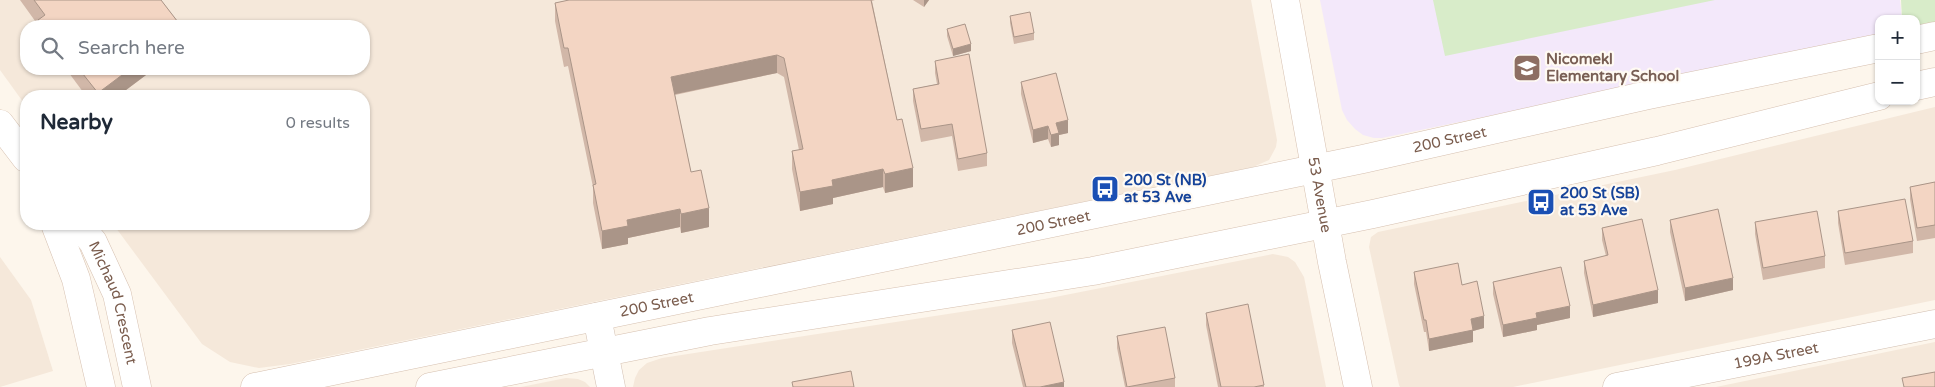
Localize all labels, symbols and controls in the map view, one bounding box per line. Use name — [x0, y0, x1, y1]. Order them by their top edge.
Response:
map controls — [1875, 15, 1920, 105]
button: + — [1875, 15, 1920, 60]
search box — [20, 20, 370, 75]
icon: search — [38, 34, 66, 62]
text: Search here — [78, 37, 185, 59]
place label: Nicomekl Elementary School — [1546, 50, 1679, 86]
school or university icon: Nicomekl Elementary School — [1512, 53, 1542, 83]
button: − — [1875, 60, 1920, 105]
text: Nearby — [40, 110, 113, 135]
text: 0 results — [286, 113, 350, 133]
street label: 200 Street — [1411, 122, 1488, 157]
street label: 53 Avenue — [1304, 156, 1336, 234]
place label: 200 St (NB) at 53 Ave — [1124, 171, 1207, 206]
bus stop icon: 200 St (NB) at 53 Ave — [1090, 174, 1120, 204]
place label: 200 St (SB) at 53 Ave — [1560, 184, 1640, 219]
bus stop icon: 200 St (SB) at 53 Ave — [1526, 187, 1556, 217]
street label: 200 Street — [1015, 206, 1092, 239]
street label: Michaud Crescent — [85, 238, 141, 366]
street label: 200 Street — [618, 288, 695, 321]
street label: 199A Street — [1732, 338, 1820, 373]

